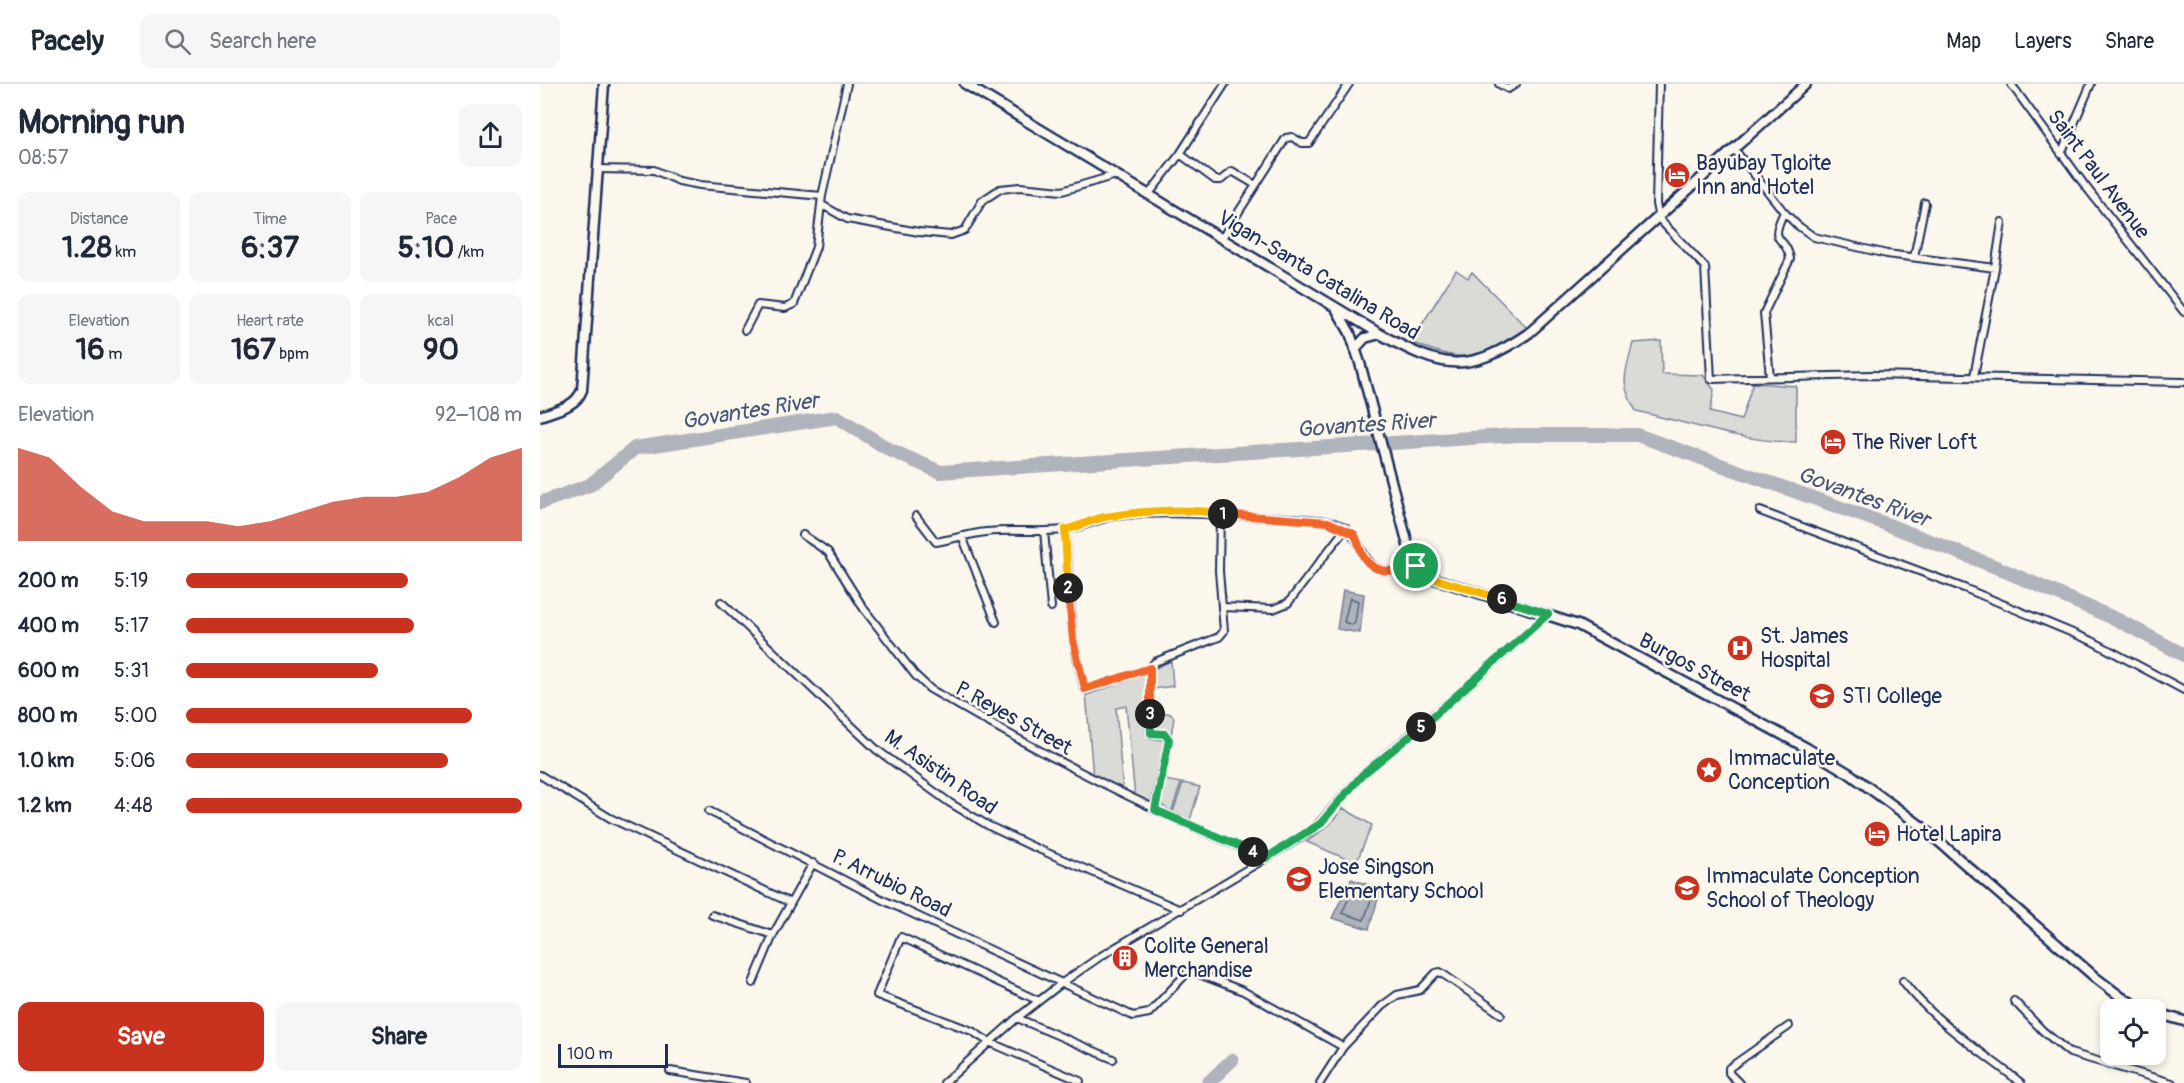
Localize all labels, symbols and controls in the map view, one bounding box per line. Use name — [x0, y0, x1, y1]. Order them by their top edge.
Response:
search box — [140, 14, 560, 68]
text: Pacely — [30, 24, 104, 59]
icon: search — [161, 25, 194, 58]
text: Search here — [209, 27, 316, 55]
text: Map — [1946, 28, 1981, 55]
text: Layers — [2014, 28, 2072, 55]
text: Share — [2105, 28, 2154, 55]
text: Morning run — [18, 102, 185, 143]
button: share — [459, 104, 522, 167]
street label: Saint Paul Avenue — [2041, 104, 2156, 245]
text: 08:57 — [18, 145, 69, 170]
place label: Bayubay Tgloite Inn and Hotel — [1696, 150, 1832, 201]
hotel icon: Bayubay Tgloite Inn and Hotel — [1662, 160, 1692, 190]
street label: Vigan-Santa Catalina Road — [1213, 204, 1425, 347]
text: Distance — [70, 209, 128, 229]
text: Time — [253, 209, 287, 229]
text: Pace — [425, 209, 457, 229]
text: 1.28 — [62, 229, 112, 266]
text: 6:37 — [241, 229, 299, 266]
text: 5:10 — [398, 229, 454, 266]
text: km — [112, 242, 136, 262]
text: /km — [454, 242, 484, 262]
text: Elevation — [69, 311, 129, 331]
text: Heart rate — [236, 311, 304, 331]
text: kcal — [428, 311, 454, 331]
text: 16 — [76, 331, 105, 368]
text: 167 — [231, 331, 276, 368]
text: 90 — [423, 331, 459, 368]
text: m — [105, 344, 122, 364]
text: bpm — [276, 344, 309, 364]
water label: Govantes River — [680, 386, 824, 436]
text: Elevation — [18, 402, 94, 427]
text: 92–108 m — [435, 402, 522, 427]
water label: Govantes River — [1296, 406, 1439, 444]
hotel icon: The River Loft — [1818, 427, 1848, 457]
place label: The River Loft — [1852, 429, 1977, 456]
water label: Govantes River — [1794, 460, 1936, 535]
pin: 1 — [1208, 499, 1238, 529]
text: 1 — [1220, 504, 1226, 524]
pin — [1390, 540, 1441, 591]
icon: arrive — [1399, 549, 1432, 582]
text: 200 m — [18, 568, 79, 593]
text: 5:19 — [114, 568, 148, 593]
pin: 2 — [1053, 573, 1083, 603]
text: 2 — [1064, 578, 1072, 598]
pin: 6 — [1487, 584, 1517, 614]
text: 6 — [1497, 589, 1507, 609]
text: 400 m — [18, 613, 79, 638]
text: 5:17 — [114, 613, 149, 638]
place label: St. James Hospital — [1760, 623, 1849, 674]
street label: Burgos Street — [1634, 627, 1756, 708]
hospital icon: St. James Hospital — [1725, 633, 1755, 663]
text: 600 m — [18, 658, 79, 683]
text: 5:31 — [114, 658, 149, 683]
street label: P. Reyes Street — [951, 675, 1077, 762]
school or university icon: STI College — [1807, 681, 1837, 711]
place label: STI College — [1842, 683, 1943, 710]
pin: 3 — [1135, 699, 1165, 729]
text: 800 m — [18, 703, 78, 728]
text: 5:00 — [114, 703, 158, 728]
text: 3 — [1146, 704, 1154, 724]
pin: 5 — [1406, 712, 1436, 742]
text: 5 — [1417, 717, 1425, 737]
street label: M. Asistin Road — [879, 724, 1002, 821]
place label: Immaculate Conception — [1728, 745, 1836, 796]
text: 1.0 km — [18, 748, 74, 773]
text: 5:06 — [114, 748, 155, 773]
place icon: Immaculate Conception — [1694, 755, 1724, 785]
text: 1.2 km — [18, 793, 72, 818]
text: 4:48 — [114, 793, 153, 818]
hotel icon: Hotel Lapira — [1862, 819, 1892, 849]
place label: Hotel Lapira — [1896, 821, 2001, 848]
pin: 4 — [1238, 837, 1268, 867]
text: 4 — [1248, 842, 1258, 862]
street label: P. Arrubio Road — [828, 843, 956, 924]
place label: Jose Singson Elementary School — [1318, 854, 1484, 905]
place label: Immaculate Conception School of Theology — [1706, 863, 1920, 914]
school or university icon: Jose Singson Elementary School — [1284, 864, 1314, 894]
school or university icon: Immaculate Conception School of Theology — [1672, 873, 1702, 903]
place label: Colite General Merchandise — [1144, 933, 1269, 984]
building icon: Colite General Merchandise — [1110, 943, 1140, 973]
map controls — [2100, 999, 2166, 1065]
button: locate — [2100, 999, 2166, 1065]
button: Save — [18, 1002, 264, 1071]
button: Share — [276, 1002, 522, 1071]
scale bar — [558, 1041, 668, 1068]
text: 100 m — [567, 1044, 613, 1064]

